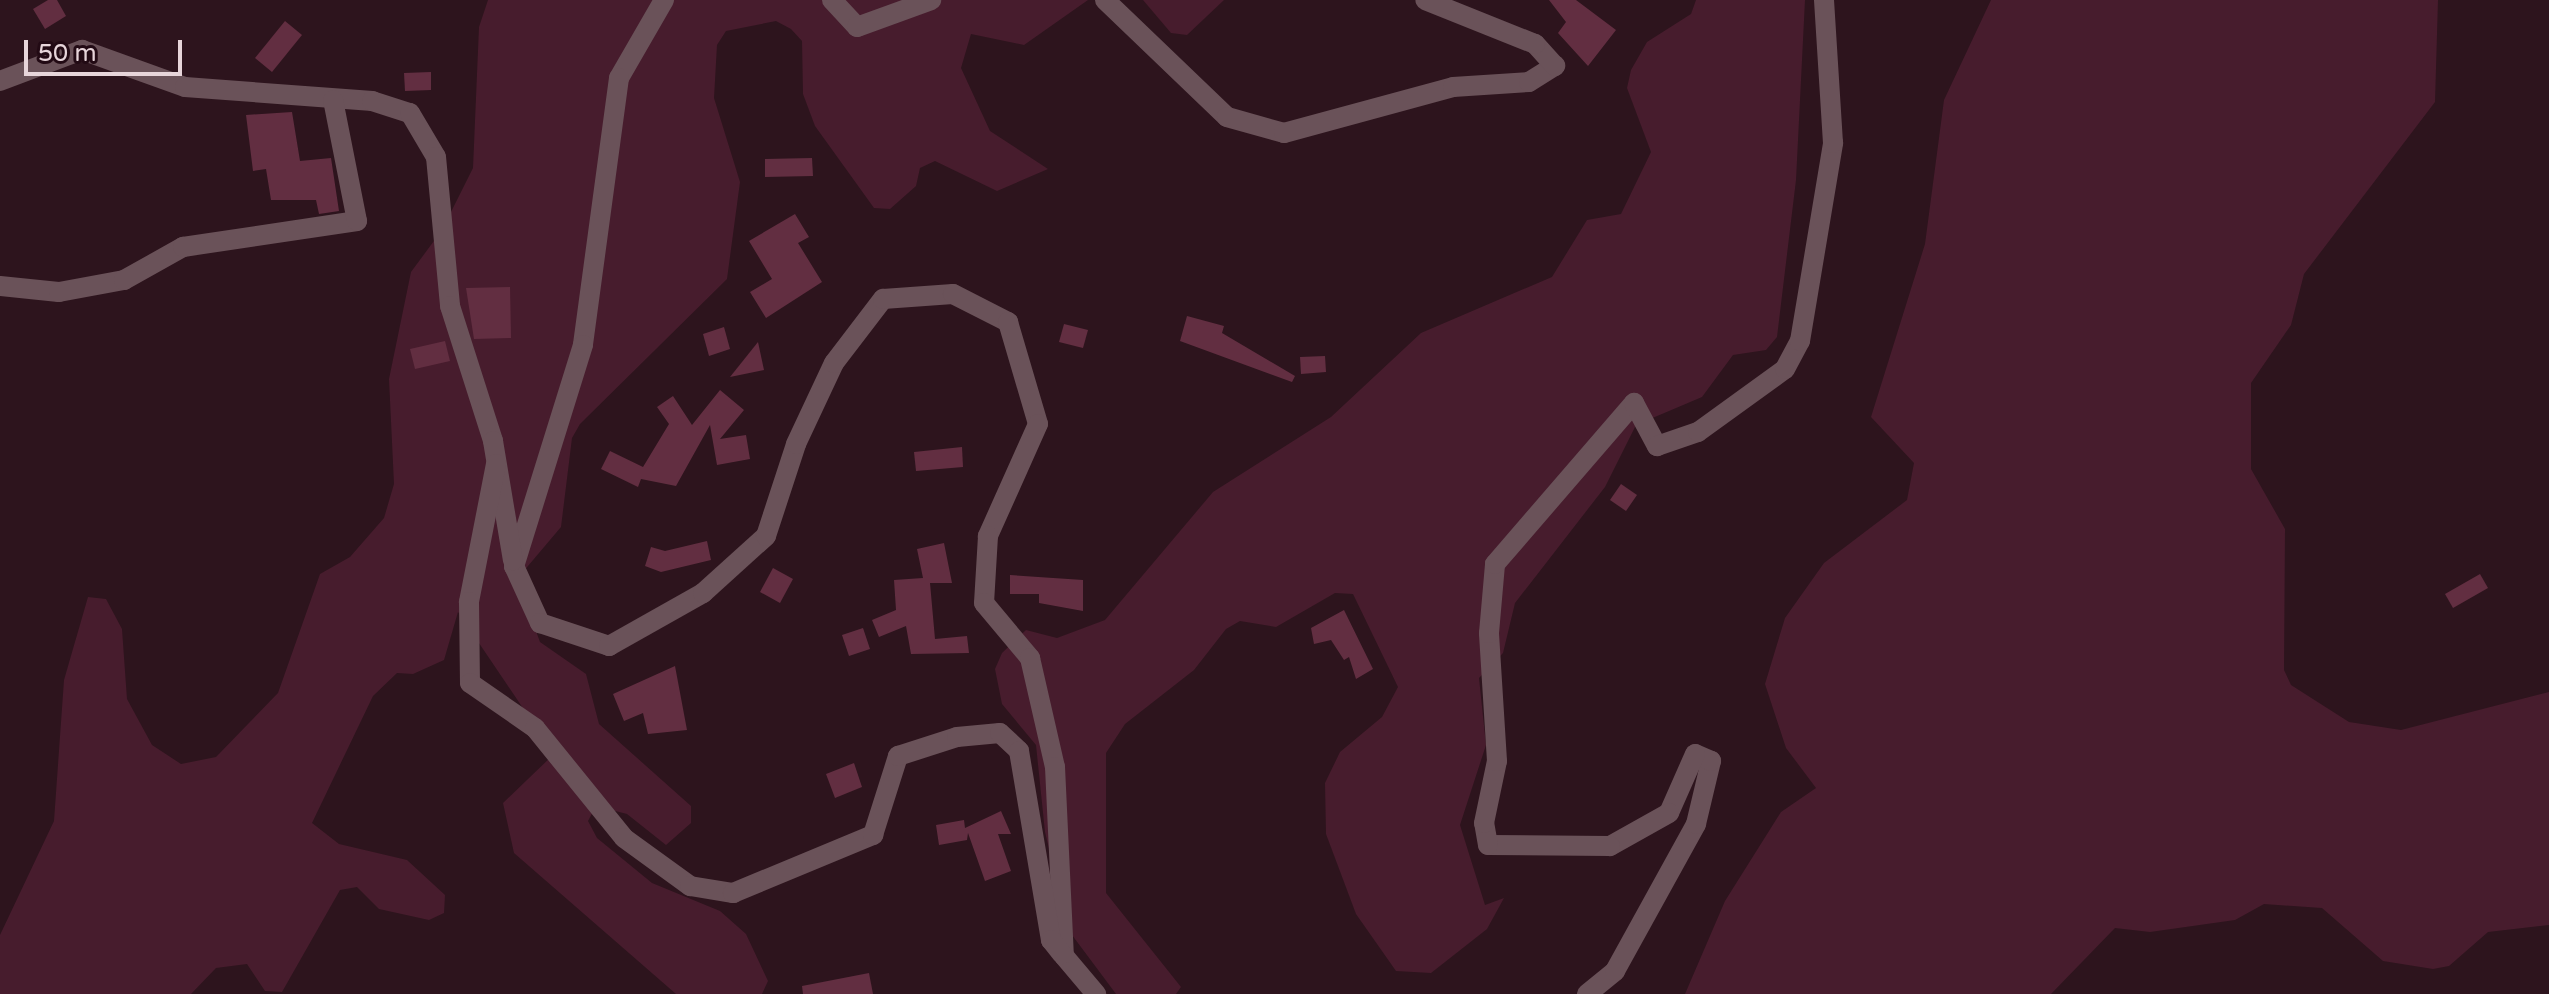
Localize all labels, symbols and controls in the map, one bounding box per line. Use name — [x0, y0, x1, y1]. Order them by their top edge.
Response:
scale bar — [28, 24, 186, 74]
text: 50 m — [38, 39, 96, 68]

